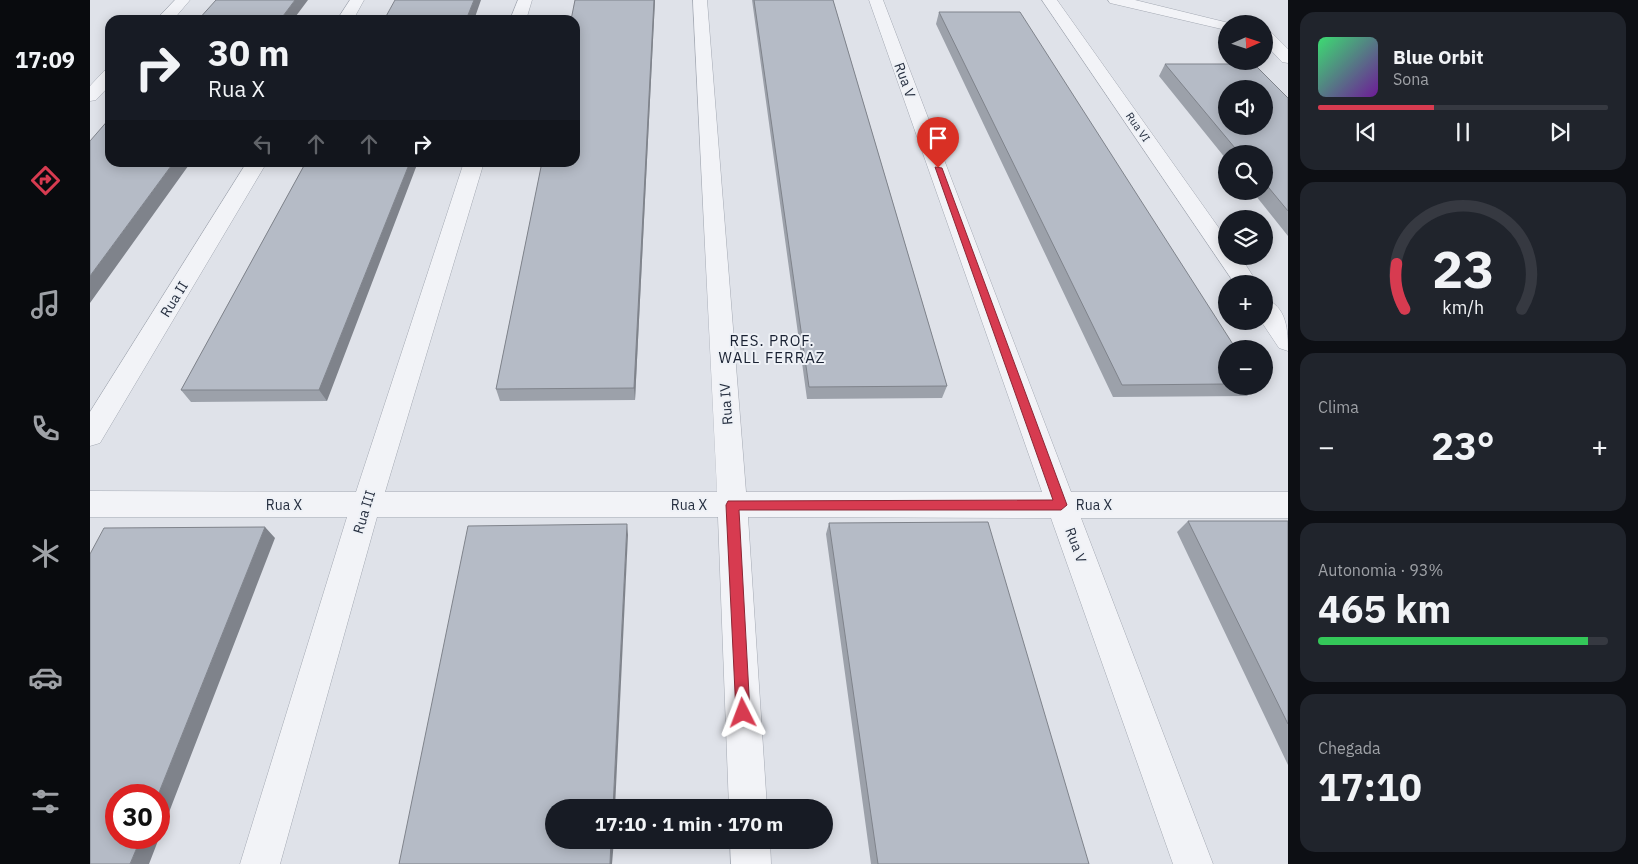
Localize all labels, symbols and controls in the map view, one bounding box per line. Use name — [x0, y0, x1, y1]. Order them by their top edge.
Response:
north arrow — [1218, 15, 1272, 70]
map controls — [1218, 15, 1273, 395]
text: 30 m — [208, 30, 290, 76]
icon: right — [125, 35, 190, 100]
text: 17:09 — [15, 45, 75, 74]
text: Blue Orbit — [1393, 45, 1483, 69]
street label: Rua V — [890, 60, 920, 101]
text: Sona — [1393, 69, 1429, 89]
text: Rua X — [208, 74, 265, 103]
button: sound — [1218, 80, 1273, 135]
street label: Rua VI — [1123, 110, 1153, 144]
pin — [917, 117, 959, 168]
icon: previous — [1352, 118, 1380, 146]
icon: pause — [1449, 118, 1477, 146]
icon: next — [1546, 118, 1574, 146]
icon: arrive — [924, 124, 952, 152]
icon: left — [249, 130, 277, 158]
icon: ahead — [302, 130, 330, 158]
icon: ahead — [355, 130, 383, 158]
icon: right — [408, 130, 436, 158]
button: search — [1218, 145, 1273, 200]
icon: directions — [28, 163, 63, 198]
button: layers — [1218, 210, 1273, 265]
text: 23 — [1432, 235, 1494, 302]
button: + — [1218, 275, 1273, 330]
street label: Rua II — [156, 278, 192, 320]
icon: music — [28, 287, 63, 322]
text: km/h — [1442, 296, 1484, 319]
district label: RES. PROF. WALL FERRAZ — [718, 331, 826, 367]
button: − — [1218, 340, 1273, 395]
street label: Rua IV — [716, 382, 736, 425]
text: Clima — [1318, 397, 1359, 417]
icon: phone — [28, 411, 63, 446]
text: 23° — [1431, 421, 1495, 470]
text: − — [1318, 428, 1335, 465]
text: + — [1591, 428, 1608, 465]
street label: Rua III — [349, 488, 379, 536]
street label: Rua X — [266, 496, 303, 514]
street label: Rua X — [671, 496, 708, 514]
street label: Rua X — [1076, 496, 1113, 514]
street label: Rua V — [1061, 525, 1091, 566]
icon: climate — [28, 536, 63, 571]
text: Autonomia · 93% — [1318, 560, 1443, 580]
text: 465 km — [1318, 584, 1451, 633]
icon: car — [28, 660, 63, 695]
position arrow — [716, 686, 768, 738]
text: Chegada — [1318, 738, 1381, 758]
text: 17:10 — [1318, 762, 1422, 811]
icon: filters — [28, 784, 63, 819]
speed limit sign: 30 — [105, 784, 170, 849]
text: 17:10 · 1 min · 170 m — [595, 812, 783, 836]

